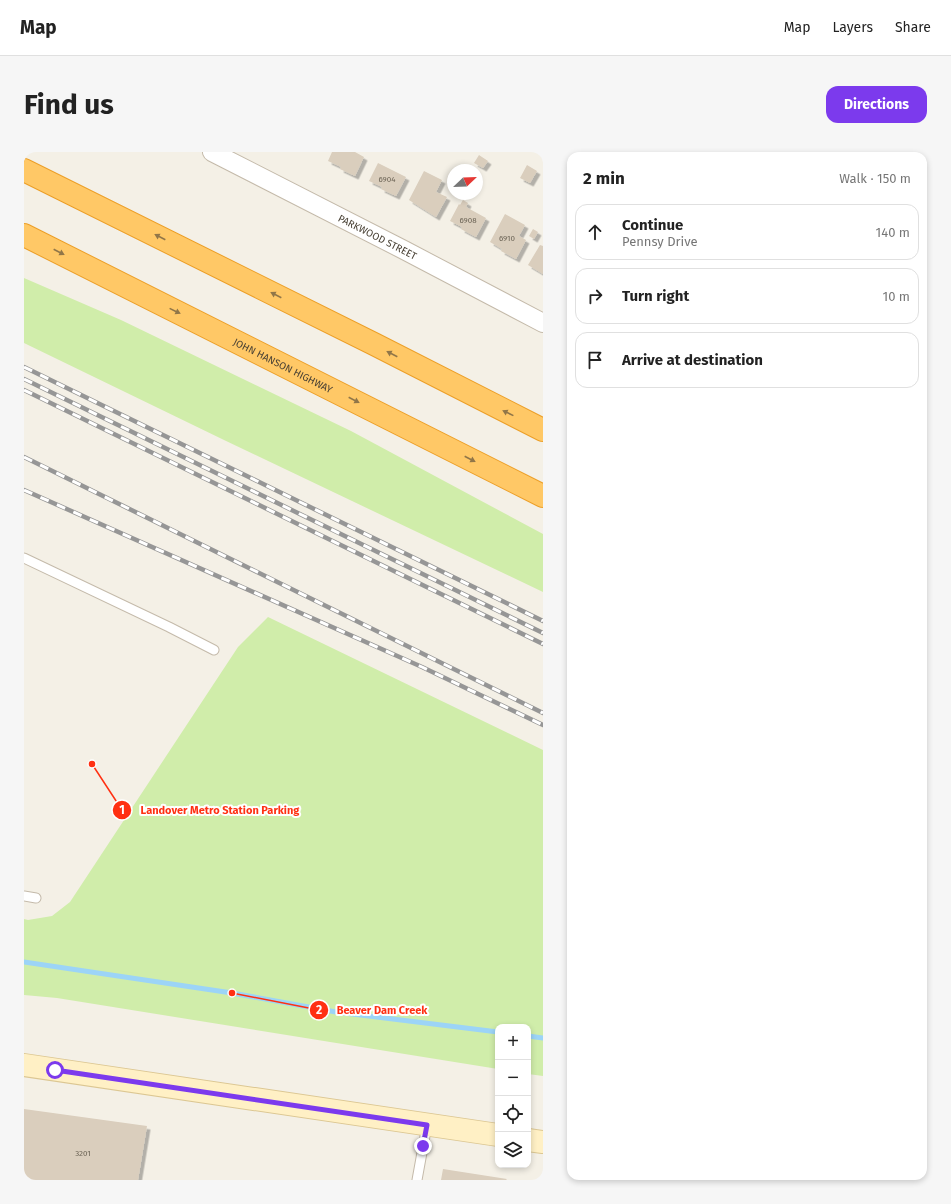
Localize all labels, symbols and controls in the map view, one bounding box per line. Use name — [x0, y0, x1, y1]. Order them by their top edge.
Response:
text: Map — [20, 16, 57, 39]
text: Map — [784, 19, 810, 36]
text: Layers — [832, 19, 873, 36]
text: Share — [895, 19, 931, 36]
button: Directions — [826, 86, 927, 123]
text: Find us — [24, 88, 114, 121]
north arrow — [447, 164, 483, 200]
text: 2 min — [583, 168, 625, 189]
text: Walk · 150 m — [839, 171, 911, 186]
house number: 6904 — [378, 175, 396, 184]
street label: PARKWOOD STREET — [336, 212, 419, 263]
house number: 6908 — [459, 216, 477, 225]
text: Continue — [622, 216, 683, 234]
icon: ahead — [584, 221, 606, 243]
text: 140 m — [876, 225, 910, 240]
one-way arrow — [154, 234, 166, 241]
house number: 6910 — [499, 234, 516, 243]
text: Pennsy Drive — [622, 234, 698, 249]
one-way arrow — [53, 249, 65, 256]
icon: right — [584, 285, 606, 307]
text: Turn right — [622, 287, 689, 305]
text: 10 m — [883, 289, 910, 304]
one-way arrow — [270, 292, 282, 299]
one-way arrow — [169, 308, 181, 314]
street label: JOHN HANSON HIGHWAY — [231, 336, 335, 396]
icon: arrive — [584, 349, 606, 371]
one-way arrow — [387, 351, 398, 357]
text: Arrive at destination — [622, 351, 763, 369]
one-way arrow — [348, 397, 360, 403]
one-way arrow — [502, 410, 514, 416]
one-way arrow — [464, 456, 476, 462]
callout: Landover Metro Station Parking — [112, 798, 307, 821]
text: 1 — [119, 803, 125, 817]
text: Landover Metro Station Parking — [141, 804, 300, 817]
callout: Beaver Dam Creek — [309, 999, 435, 1022]
text: 2 — [316, 1003, 322, 1017]
text: Beaver Dam Creek — [337, 1004, 428, 1017]
map controls — [495, 1024, 531, 1168]
button: + — [495, 1024, 531, 1060]
button: − — [495, 1060, 531, 1096]
route start — [46, 1061, 64, 1079]
button: locate — [495, 1096, 531, 1132]
button: layers — [495, 1132, 531, 1168]
route end — [414, 1137, 432, 1155]
house number: 3201 — [75, 1149, 91, 1158]

